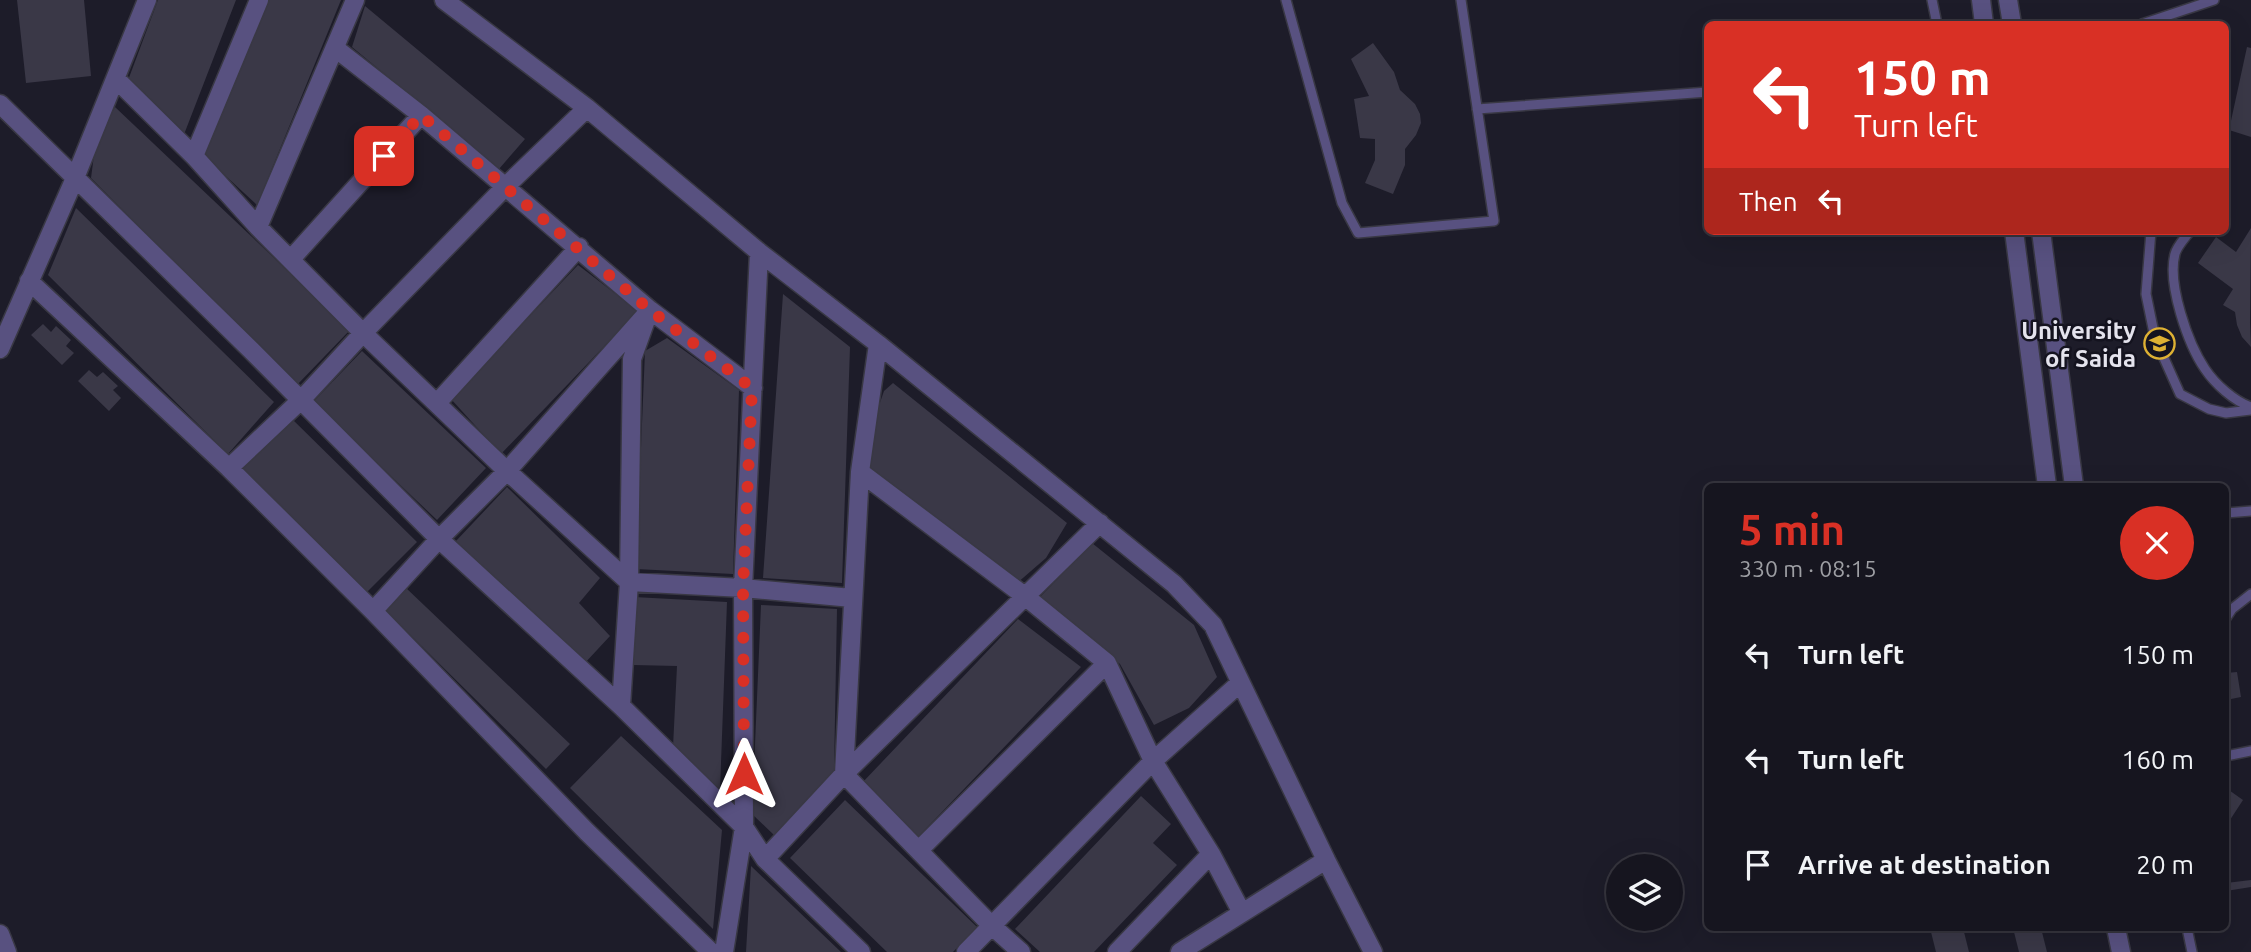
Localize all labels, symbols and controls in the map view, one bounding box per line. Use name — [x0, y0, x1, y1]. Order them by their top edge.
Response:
icon: left — [1739, 49, 1830, 140]
text: 150 m — [1854, 49, 1991, 104]
text: Turn left — [1854, 107, 1978, 143]
pin — [354, 126, 414, 186]
icon: arrive — [365, 137, 403, 175]
icon: left — [1812, 182, 1850, 220]
text: Then — [1739, 187, 1798, 216]
place label: University of Saida — [2021, 317, 2136, 372]
school or university icon: University of Saida — [2142, 327, 2176, 361]
text: 5 min — [1739, 506, 1845, 553]
button: close — [2120, 506, 2194, 580]
text: 330 m · 08:15 — [1739, 556, 1877, 581]
icon: left — [1739, 636, 1777, 674]
text: Turn left — [1798, 640, 1904, 669]
text: 150 m — [2122, 640, 2194, 669]
position arrow — [707, 737, 781, 811]
icon: left — [1739, 741, 1777, 779]
text: Turn left — [1798, 745, 1904, 774]
text: 160 m — [2122, 745, 2194, 774]
icon: arrive — [1739, 846, 1777, 884]
text: Arrive at destination — [1798, 850, 2051, 879]
text: 20 m — [2136, 850, 2194, 879]
map controls — [1606, 854, 1683, 931]
button: layers — [1606, 854, 1683, 931]

